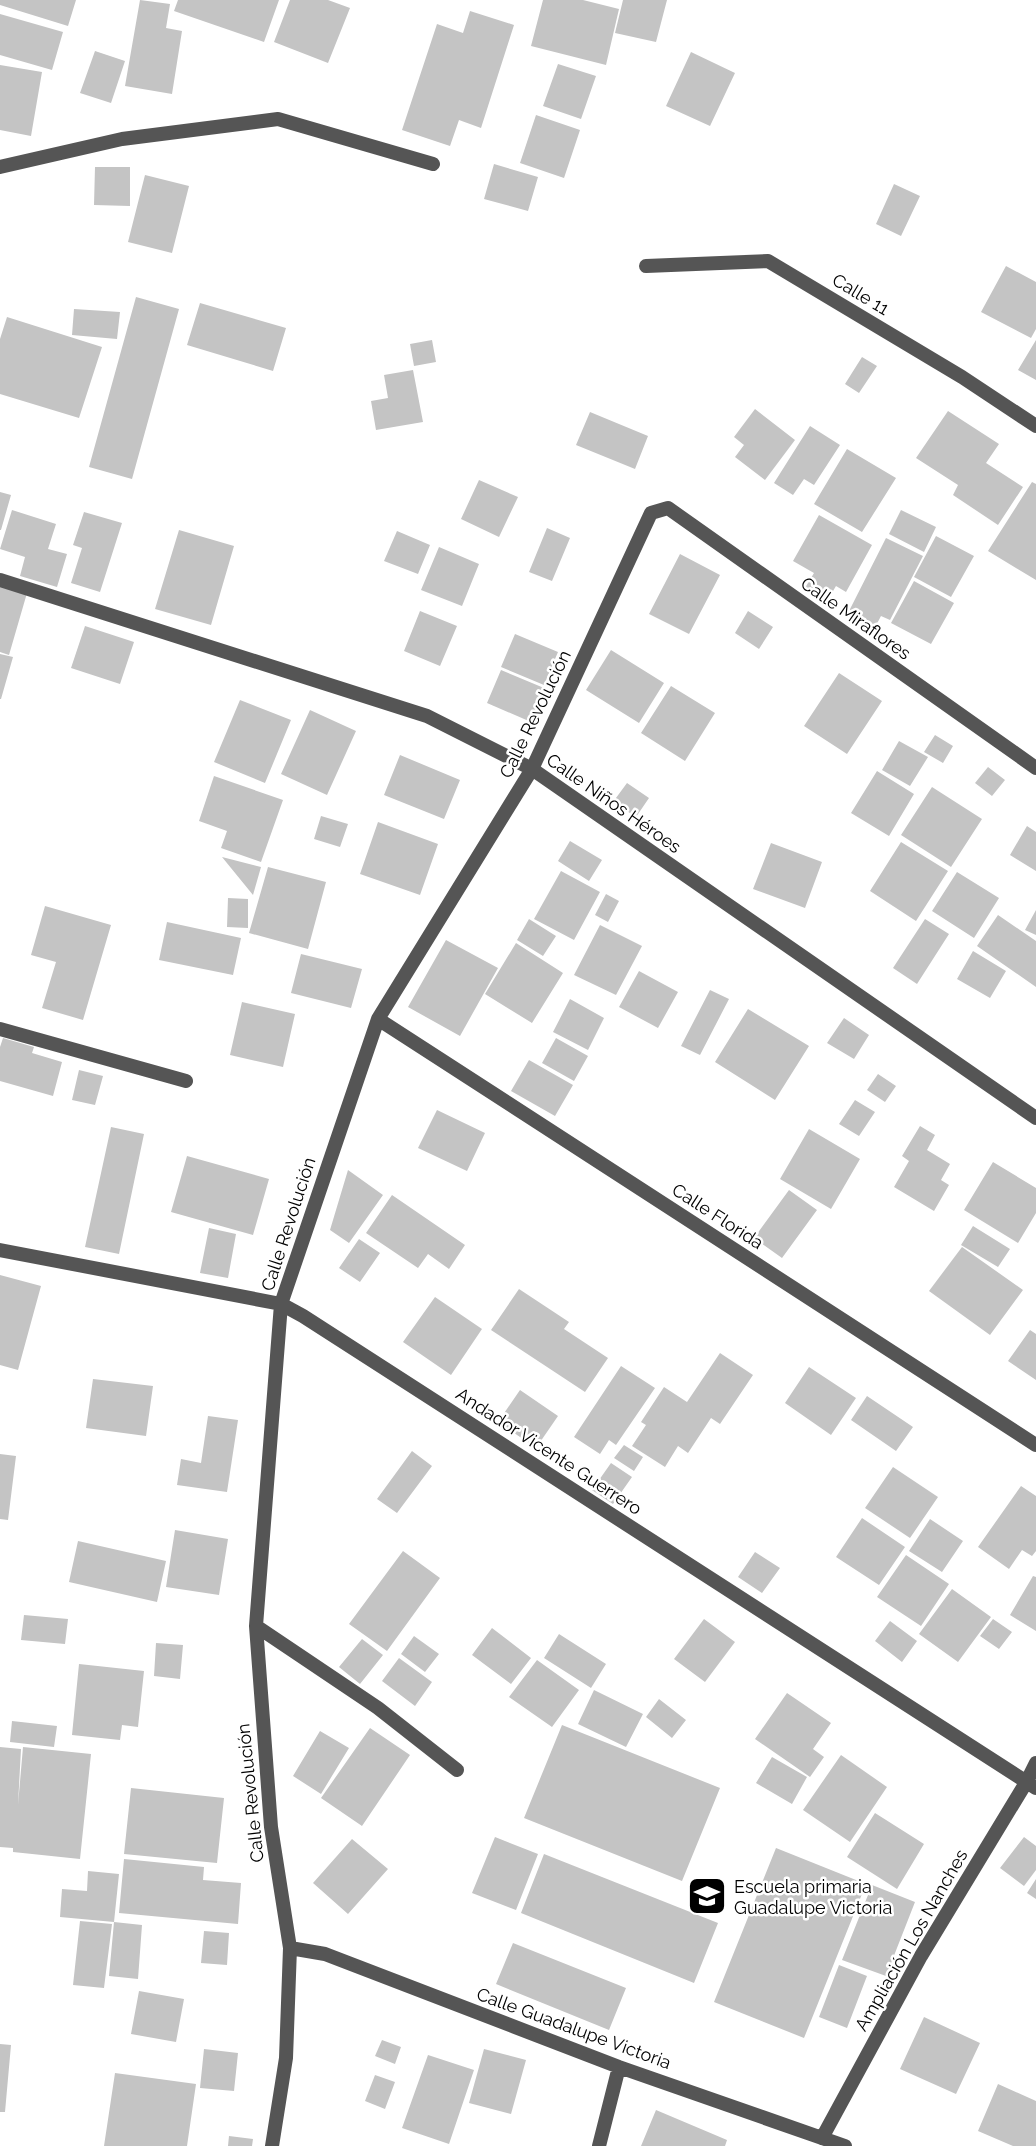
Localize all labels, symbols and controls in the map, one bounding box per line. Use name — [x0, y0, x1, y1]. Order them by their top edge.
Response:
street label: Calle 11 — [829, 269, 893, 319]
street label: Calle Miraflores — [797, 572, 915, 664]
street label: Calle Revolución — [495, 647, 575, 781]
street label: Calle Niños Héroes — [543, 749, 685, 857]
street label: Calle Revolución — [256, 1154, 320, 1294]
street label: Calle Florida — [668, 1179, 768, 1253]
street label: Andador Vicente Guerrero — [452, 1383, 646, 1519]
street label: Calle Revolución — [232, 1723, 268, 1863]
street label: Ampliación Los Nanches — [850, 1845, 972, 2034]
school or university icon: Escuela primaria Guadalupe Victoria — [686, 1875, 728, 1917]
place label: Escuela primaria Guadalupe Victoria — [734, 1876, 892, 1918]
street label: Calle Guadalupe Victoria — [474, 1983, 674, 2073]

